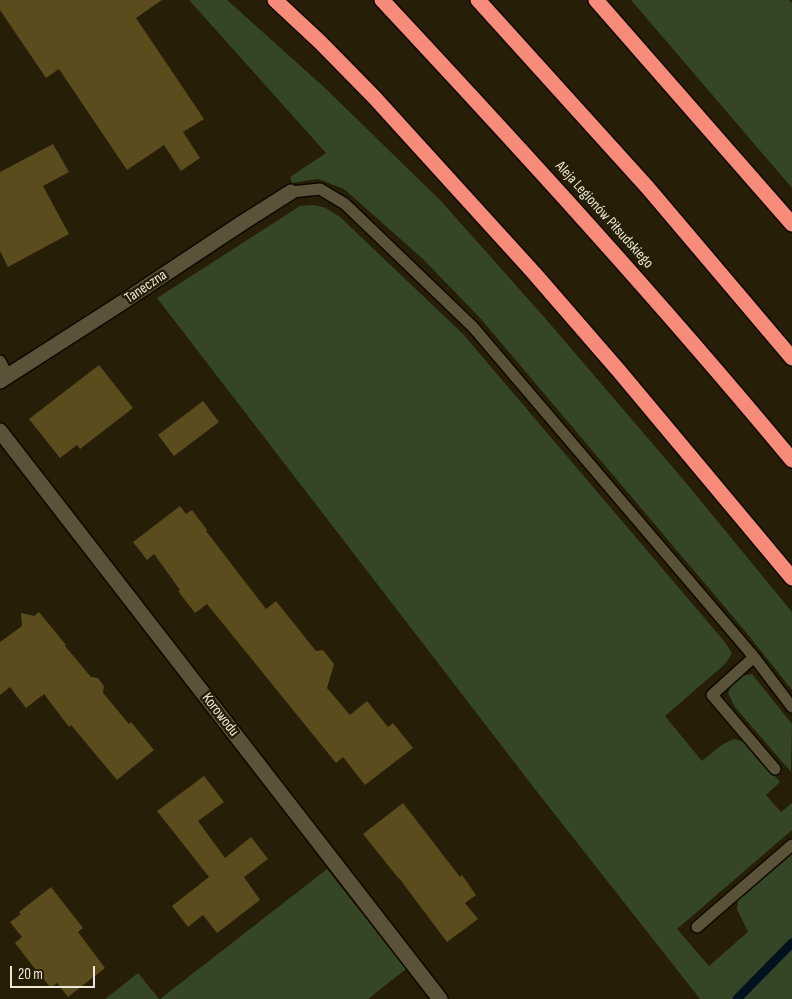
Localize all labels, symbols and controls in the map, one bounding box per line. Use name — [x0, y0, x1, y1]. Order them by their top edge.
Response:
street label: Aleja Legionów Piłsudskiego — [551, 158, 657, 272]
street label: Taneczna — [122, 266, 170, 308]
street label: Korowodu — [197, 690, 243, 740]
scale bar — [12, 956, 98, 988]
text: 20 m — [18, 965, 43, 984]

